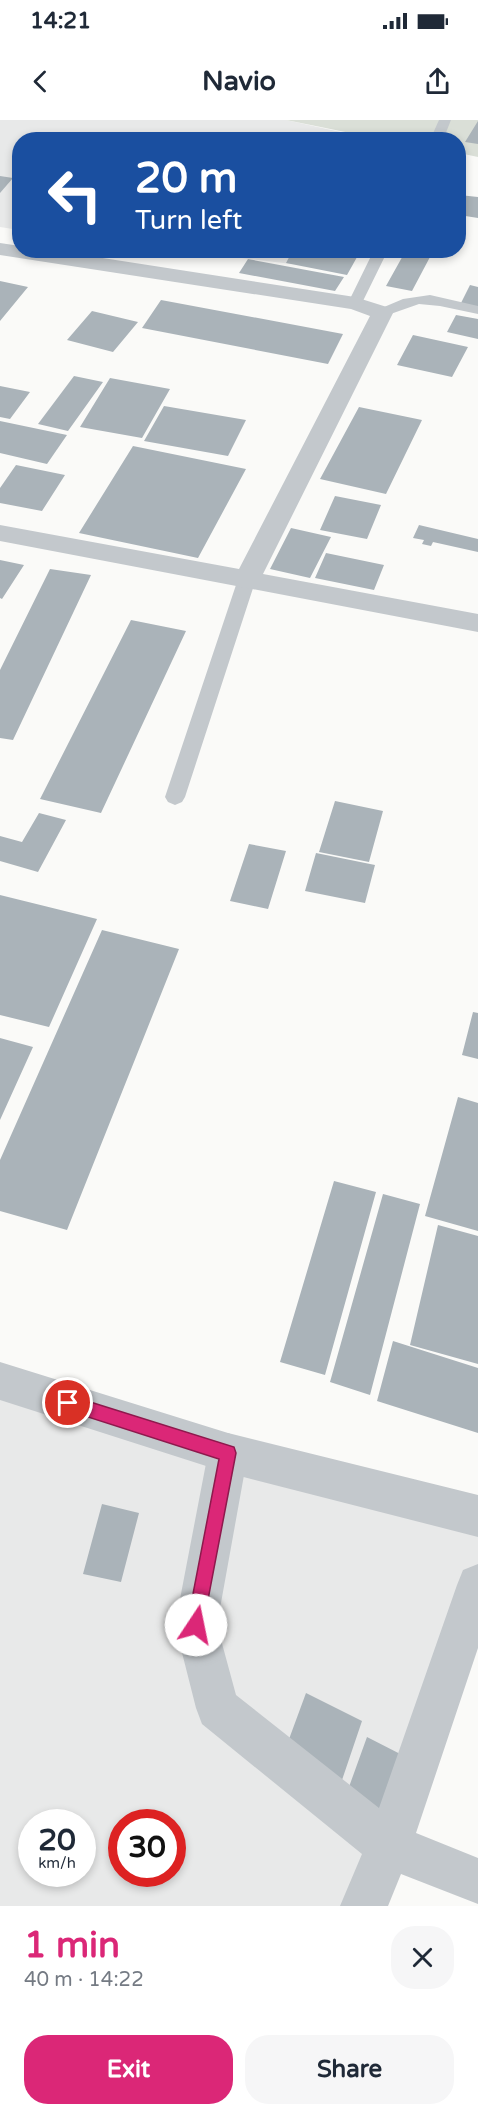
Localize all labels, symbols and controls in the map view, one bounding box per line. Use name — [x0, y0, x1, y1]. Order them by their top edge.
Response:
text: 14:21 — [30, 8, 91, 34]
icon: back — [24, 65, 57, 98]
text: Navio — [202, 65, 276, 98]
icon: share — [421, 65, 454, 98]
text: 20 m — [135, 153, 237, 204]
icon: left — [36, 156, 114, 234]
text: Turn left — [135, 204, 242, 237]
pin — [42, 1377, 93, 1428]
icon: arrive — [51, 1386, 84, 1419]
position arrow — [164, 1593, 228, 1657]
speed limit sign: 30 — [108, 1809, 186, 1887]
text: 20 — [38, 1822, 76, 1859]
text: km/h — [38, 1854, 76, 1872]
text: 1 min — [24, 1924, 120, 1967]
button: close — [391, 1926, 454, 1989]
text: 40 m · 14:22 — [24, 1968, 144, 1992]
button: Exit — [24, 2035, 233, 2104]
button: Share — [245, 2035, 454, 2104]

